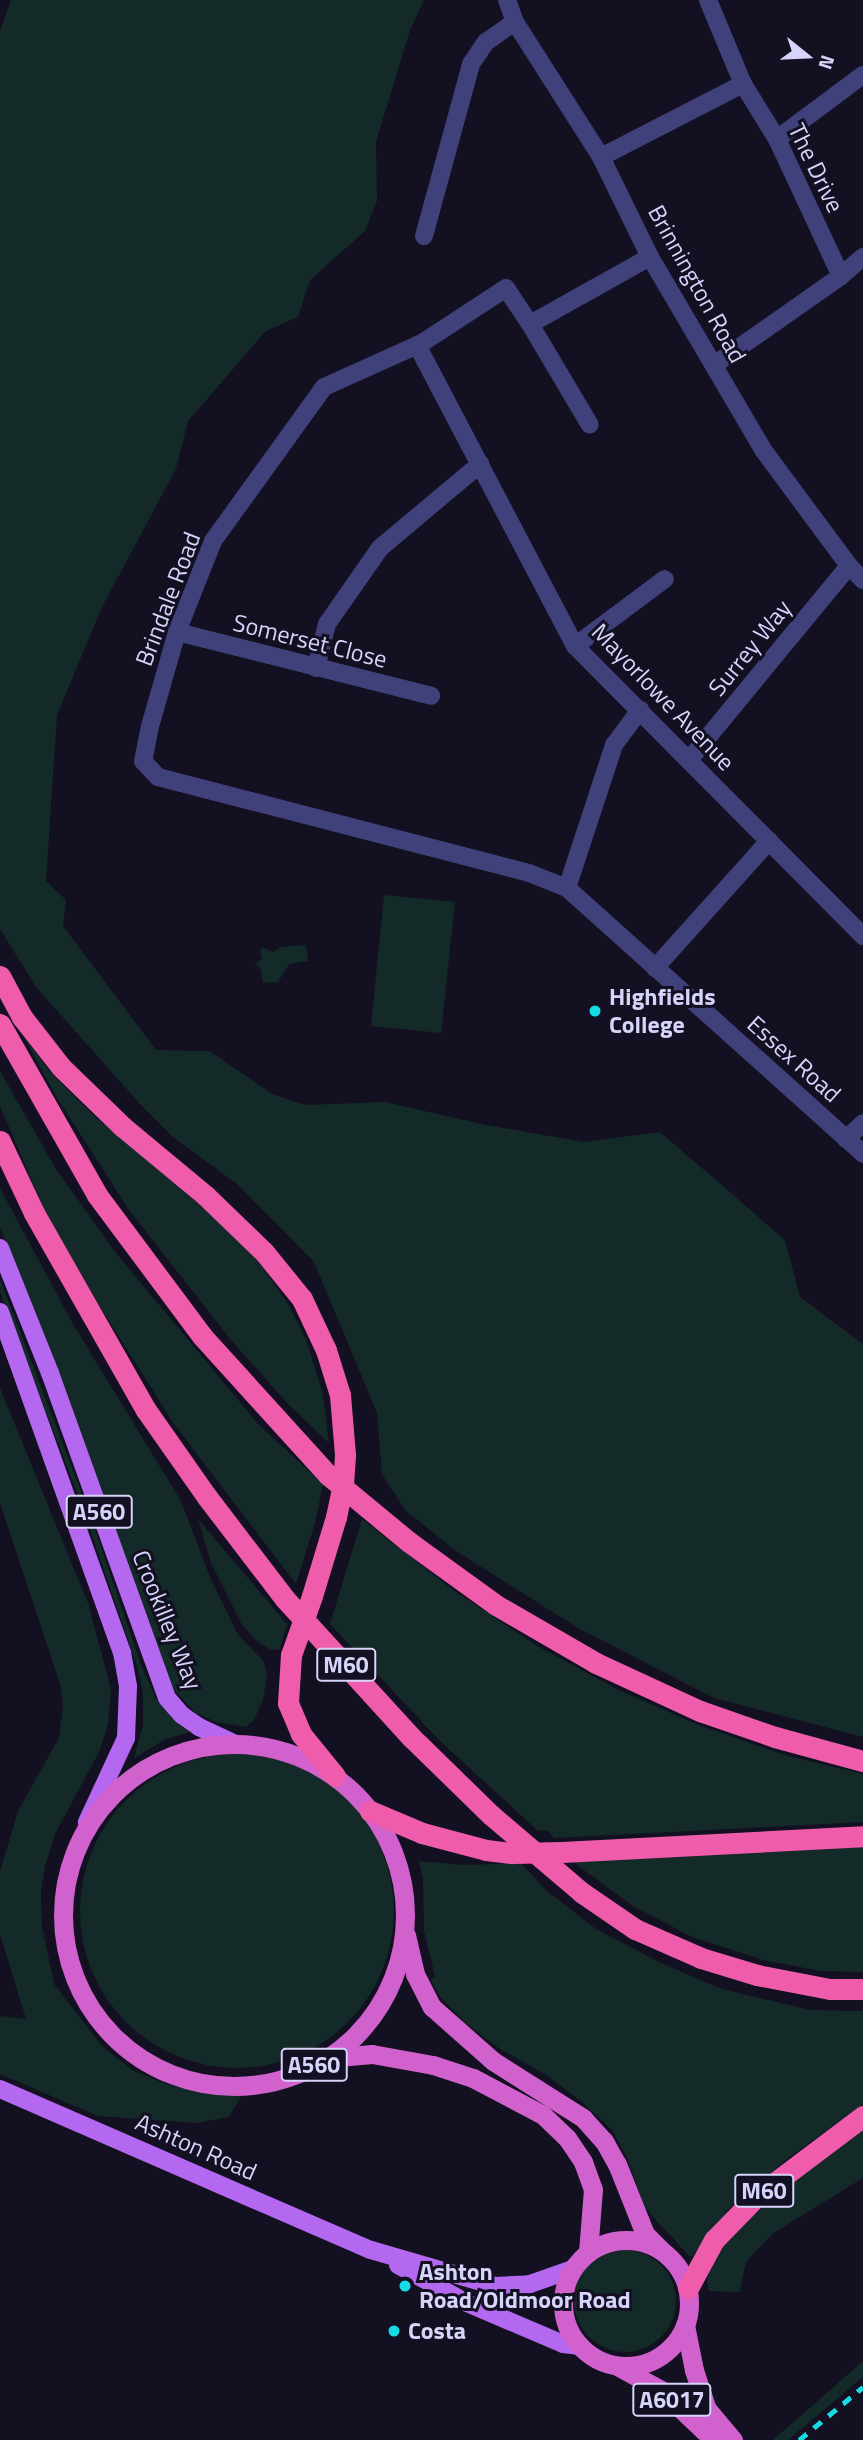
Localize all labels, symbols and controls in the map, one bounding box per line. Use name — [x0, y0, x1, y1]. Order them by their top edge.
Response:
north arrow — [772, 21, 842, 91]
text: N — [812, 52, 843, 73]
street label: The Drive — [782, 119, 850, 217]
street label: Brinnington Road — [642, 200, 752, 368]
street label: Brindale Road — [129, 528, 207, 670]
street label: Surrey Way — [703, 594, 797, 702]
street label: Somerset Close — [230, 608, 390, 674]
street label: Mayorlowe Avenue — [586, 618, 740, 776]
place label: Highfields College — [609, 983, 716, 1039]
marker: Highfields College — [587, 1003, 603, 1019]
street label: Essex Road — [741, 1010, 847, 1108]
road number: A560 — [66, 1492, 132, 1532]
street label: Crookilley Way — [126, 1546, 208, 1694]
road number: M60 — [316, 1646, 376, 1684]
road number: A560 — [281, 2046, 347, 2084]
street label: Ashton Road — [131, 2108, 261, 2186]
road number: M60 — [734, 2172, 794, 2210]
place label: Ashton Road/Oldmoor Road — [419, 2258, 631, 2314]
marker: Ashton Road/Oldmoor Road — [397, 2278, 413, 2294]
place label: Costa — [408, 2317, 466, 2345]
marker: Costa — [386, 2323, 402, 2339]
road number: A6017 — [632, 2380, 712, 2420]

